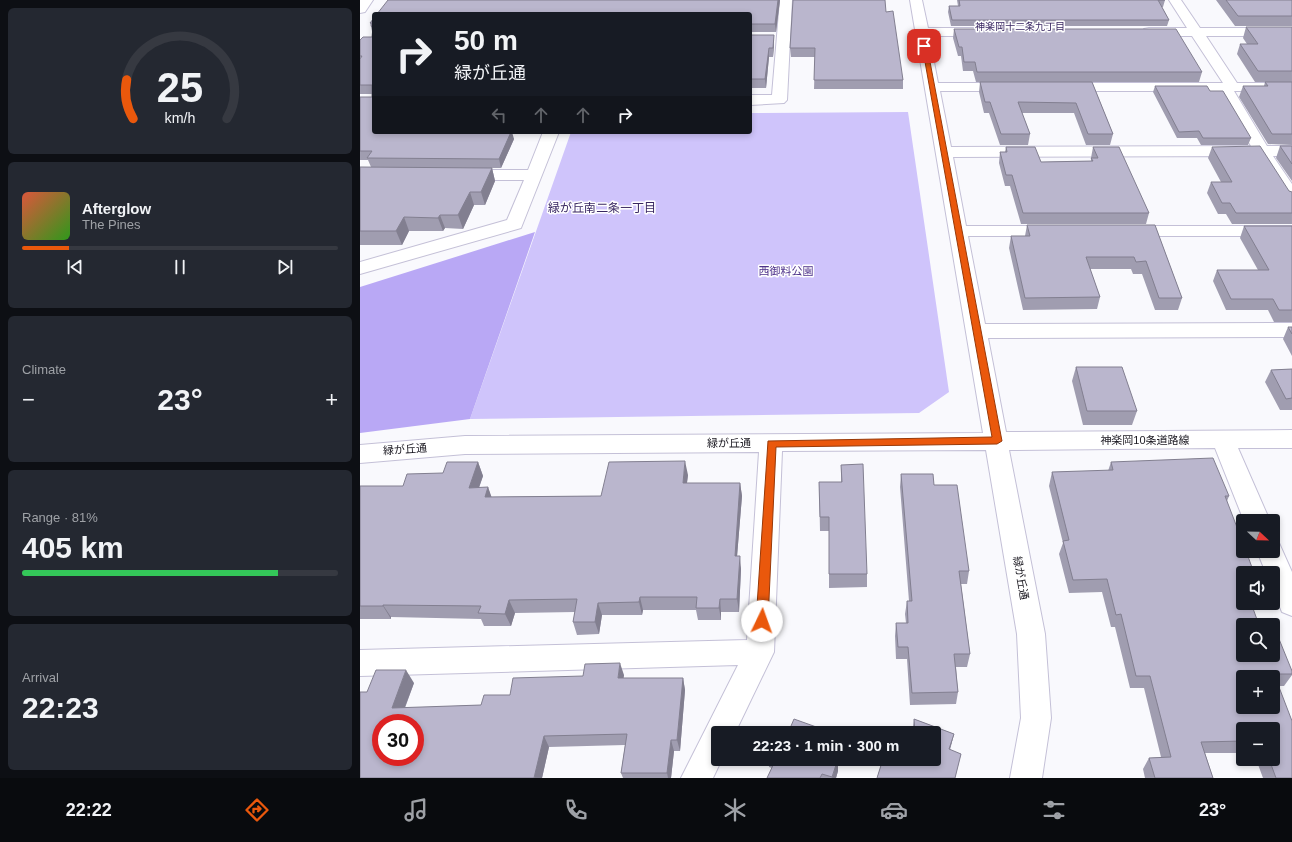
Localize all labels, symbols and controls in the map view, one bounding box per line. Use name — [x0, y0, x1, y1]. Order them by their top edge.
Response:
district label: 神楽岡十二条九丁目 — [975, 21, 1065, 32]
text: 50 m — [454, 25, 518, 56]
icon: right — [388, 28, 440, 80]
pin — [907, 29, 941, 63]
icon: arrive — [913, 35, 935, 57]
text: 緑が丘通 — [454, 63, 526, 83]
text: 25 — [157, 64, 203, 111]
icon: left — [488, 104, 510, 126]
icon: ahead — [530, 104, 552, 126]
icon: ahead — [572, 104, 594, 126]
icon: right — [614, 104, 636, 126]
text: km/h — [165, 110, 196, 126]
text: Afterglow — [82, 200, 151, 217]
district label: 緑が丘南二条一丁目 — [548, 201, 656, 215]
text: The Pines — [82, 217, 141, 232]
icon: previous — [64, 256, 86, 278]
icon: pause — [169, 256, 191, 278]
icon: next — [274, 256, 296, 278]
park label: 西御料公園 — [759, 265, 814, 277]
text: Climate — [22, 362, 66, 377]
text: 23° — [157, 383, 203, 416]
text: − — [22, 387, 35, 412]
text: + — [325, 387, 338, 412]
street label: 神楽岡10条道路線 — [1100, 434, 1190, 446]
street label: 緑が丘通 — [707, 437, 751, 449]
street label: 緑が丘通 — [383, 441, 427, 457]
text: Range · 81% — [22, 510, 98, 525]
north arrow — [1236, 514, 1280, 558]
map controls — [1236, 514, 1280, 766]
text: 405 km — [22, 531, 124, 564]
street label: 緑が丘通 — [1011, 555, 1031, 601]
button: sound — [1236, 566, 1280, 610]
position arrow — [741, 600, 783, 642]
button: search — [1236, 618, 1280, 662]
text: Arrival — [22, 670, 59, 685]
button: + — [1236, 670, 1280, 714]
text: 22:23 — [22, 691, 99, 724]
speed limit sign: 30 — [372, 714, 424, 766]
button: − — [1236, 722, 1280, 766]
text: 22:23 · 1 min · 300 m — [753, 737, 899, 754]
icon: directions — [243, 796, 271, 824]
icon: music — [402, 796, 430, 824]
icon: phone — [562, 796, 590, 824]
icon: climate — [721, 796, 749, 824]
icon: car — [880, 796, 908, 824]
icon: filters — [1040, 796, 1068, 824]
text: 22:22 — [66, 800, 112, 820]
text: 23° — [1199, 800, 1226, 820]

